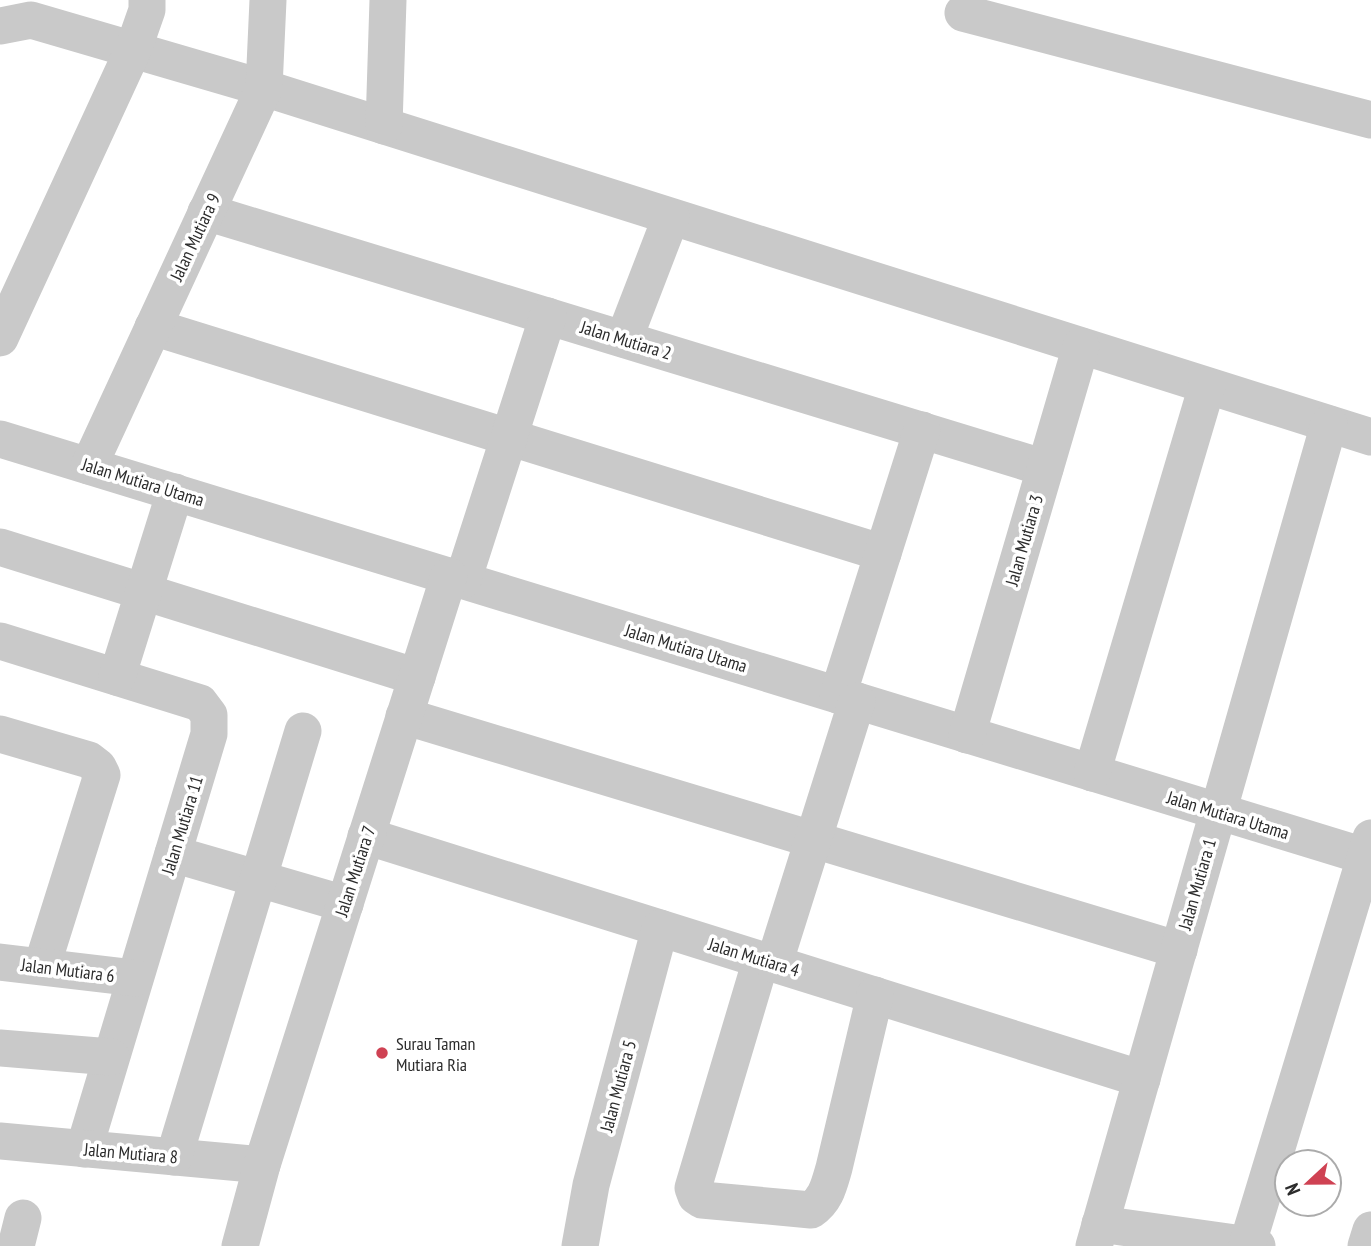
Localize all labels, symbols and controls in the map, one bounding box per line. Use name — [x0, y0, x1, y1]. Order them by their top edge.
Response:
street label: Jalan Mutiara 9 — [164, 190, 225, 285]
street label: Jalan Mutiara 2 — [577, 315, 674, 365]
street label: Jalan Mutiara Utama — [78, 452, 207, 511]
street label: Jalan Mutiara 3 — [1000, 492, 1048, 589]
street label: Jalan Mutiara Utama — [621, 618, 750, 677]
street label: Jalan Mutiara 11 — [156, 773, 208, 878]
street label: Jalan Mutiara Utama — [1163, 785, 1292, 844]
street label: Jalan Mutiara 7 — [329, 823, 380, 920]
street label: Jalan Mutiara 1 — [1173, 836, 1221, 933]
street label: Jalan Mutiara 4 — [705, 932, 802, 982]
street label: Jalan Mutiara 6 — [19, 953, 116, 987]
place label: Surau Taman Mutiara Ria — [396, 1032, 475, 1076]
street label: Jalan Mutiara 5 — [594, 1038, 641, 1135]
marker: Surau Taman Mutiara Ria — [374, 1045, 390, 1061]
street label: Jalan Mutiara 8 — [82, 1137, 179, 1169]
north arrow — [1273, 1148, 1343, 1218]
text: N — [1279, 1180, 1305, 1199]

